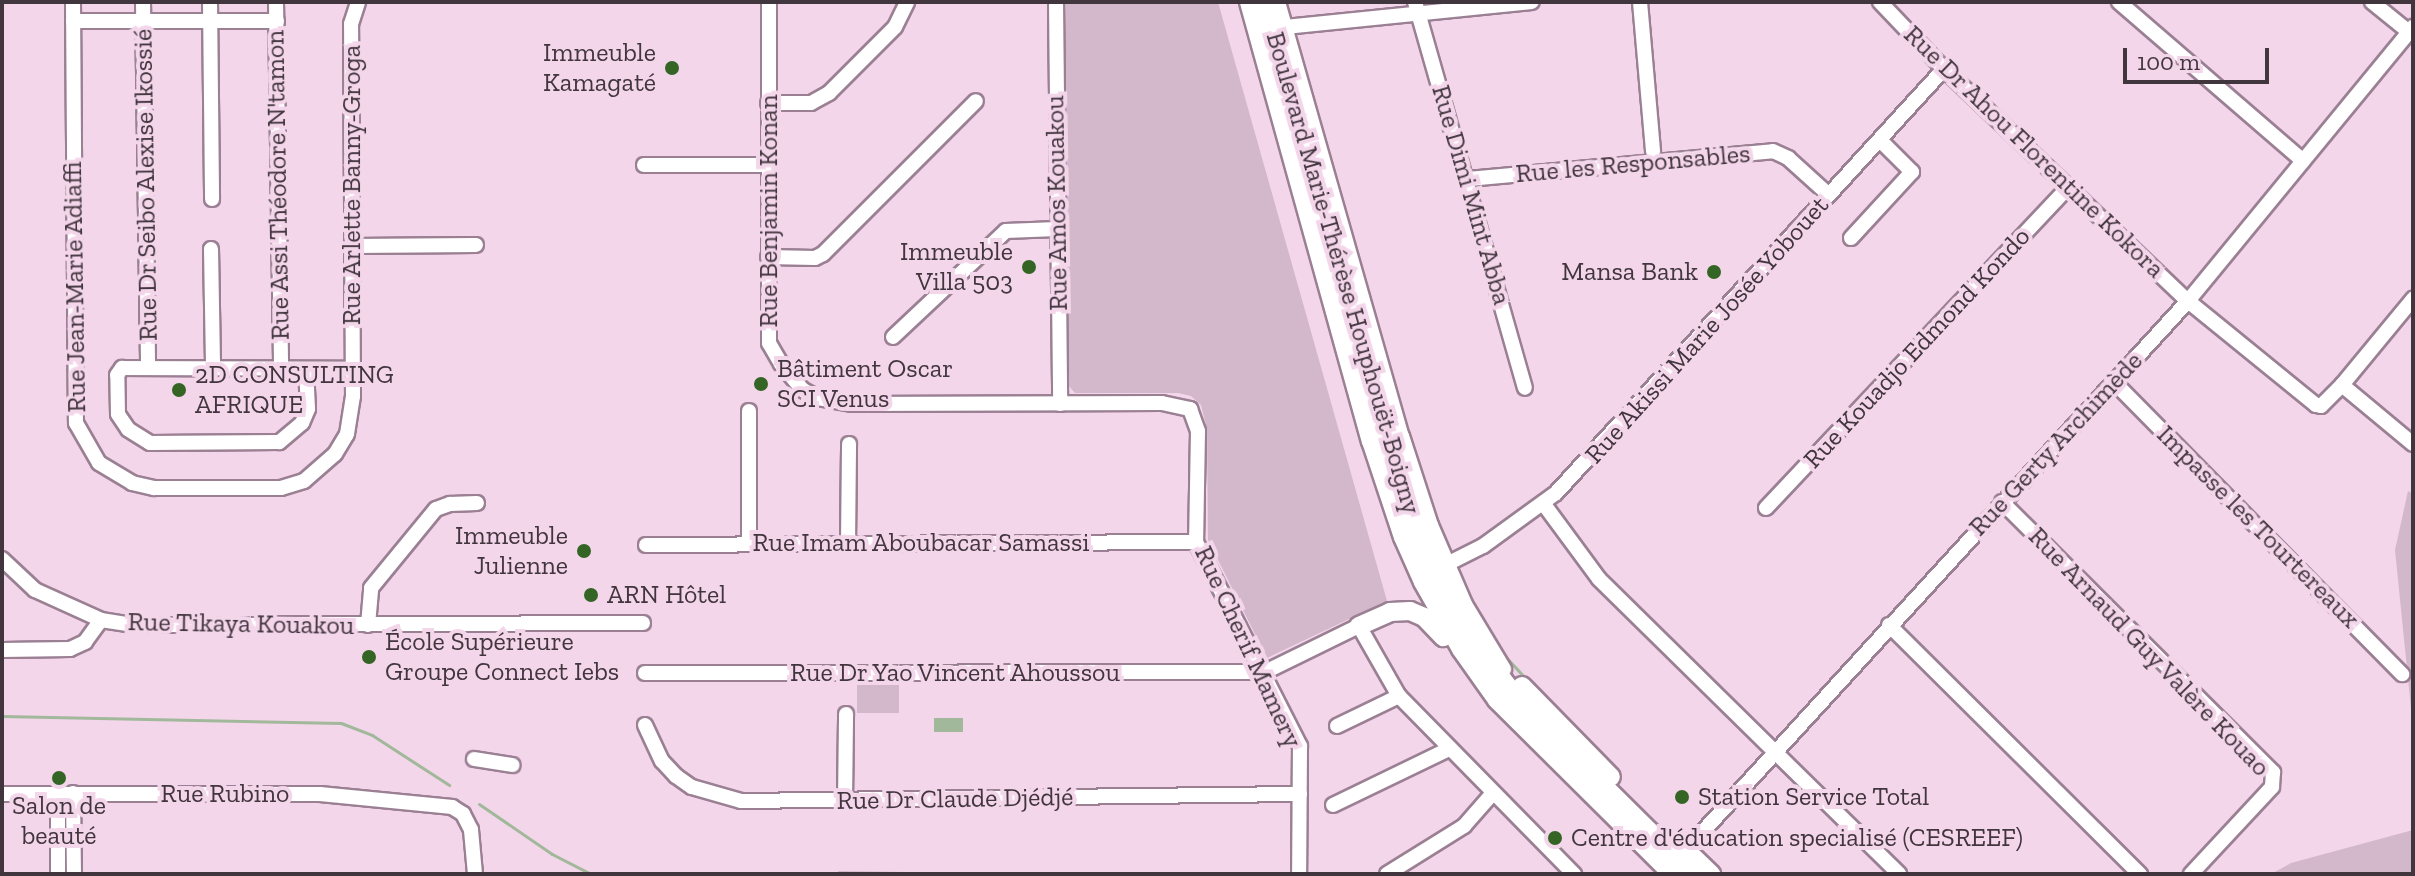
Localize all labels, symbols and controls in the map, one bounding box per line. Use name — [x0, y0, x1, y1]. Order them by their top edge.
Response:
street label: Rue Dr Ahou Florentine Kokora — [1897, 19, 2171, 285]
street label: Rue Dr Seibo Alexise Ikossié — [128, 28, 164, 342]
street label: Rue Assi Théodore N'tamon — [260, 29, 296, 341]
street label: Boulevard Marie-Thérèse Houphouët-Boigny — [1259, 29, 1427, 517]
scale bar — [2127, 32, 2273, 82]
place label: Immeuble Kamagaté — [543, 37, 656, 98]
street label: Rue Arlette Banny-Groga — [336, 44, 368, 326]
text: 100 m — [2137, 47, 2200, 76]
marker: Immeuble Kamagaté — [663, 59, 681, 77]
street label: Rue Dimi Mint Abba — [1425, 81, 1517, 309]
street label: Rue Benjamin Konan — [753, 94, 785, 328]
street label: Rue Amos Kouakou — [1040, 95, 1074, 311]
street label: Rue les Responsables — [1514, 138, 1752, 190]
street label: Rue Jean-Marie Adiaffi — [57, 161, 93, 413]
street label: Rue Akissi Marie Josée Yobouet — [1578, 189, 1836, 471]
street label: Rue Kouadjo Edmond Kondo — [1797, 221, 2037, 475]
place label: Immeuble Villa 503 — [900, 236, 1013, 298]
place label: Mansa Bank — [1561, 256, 1698, 288]
marker: Immeuble Villa 503 — [1020, 258, 1038, 276]
marker: Mansa Bank — [1705, 263, 1723, 281]
street label: Rue Gerty Archimède — [1962, 345, 2150, 543]
place label: Bâtiment Oscar SCI Venus — [777, 353, 953, 414]
place label: 2D CONSULTING AFRIQUE — [195, 359, 394, 420]
marker: Bâtiment Oscar SCI Venus — [752, 375, 770, 393]
marker: 2D CONSULTING AFRIQUE — [170, 381, 188, 399]
street label: Impasse les Tourtereaux — [2150, 419, 2366, 635]
place label: Immeuble Julienne — [455, 520, 568, 582]
street label: Rue Arnaud Guy Valère Kouao — [2021, 520, 2277, 784]
street label: Rue Imam Aboubacar Samassi — [752, 527, 1090, 559]
street label: Rue Cherif Mamery — [1188, 541, 1308, 753]
marker: Immeuble Julienne — [575, 542, 593, 560]
place label: ARN Hôtel — [607, 579, 726, 611]
marker: ARN Hôtel — [582, 586, 600, 604]
street label: Rue Tikaya Kouakou — [127, 606, 355, 642]
place label: École Supérieure Groupe Connect Iebs — [385, 626, 619, 688]
marker: École Supérieure Groupe Connect Iebs — [360, 648, 378, 666]
street label: Rue Dr Yao Vincent Ahoussou — [788, 657, 1122, 689]
marker: Salon de beauté — [50, 769, 68, 787]
street label: Rue Rubino — [161, 778, 289, 810]
street label: Rue Dr Claude Djédjé — [836, 781, 1074, 817]
place label: Station Service Total — [1698, 781, 1930, 813]
marker: Station Service Total — [1673, 788, 1691, 806]
place label: Salon de beauté — [12, 790, 106, 852]
place label: Centre d'éducation specialisé (CESREEF) — [1571, 822, 2023, 854]
marker: Centre d'éducation specialisé (CESREEF) — [1546, 829, 1564, 847]

